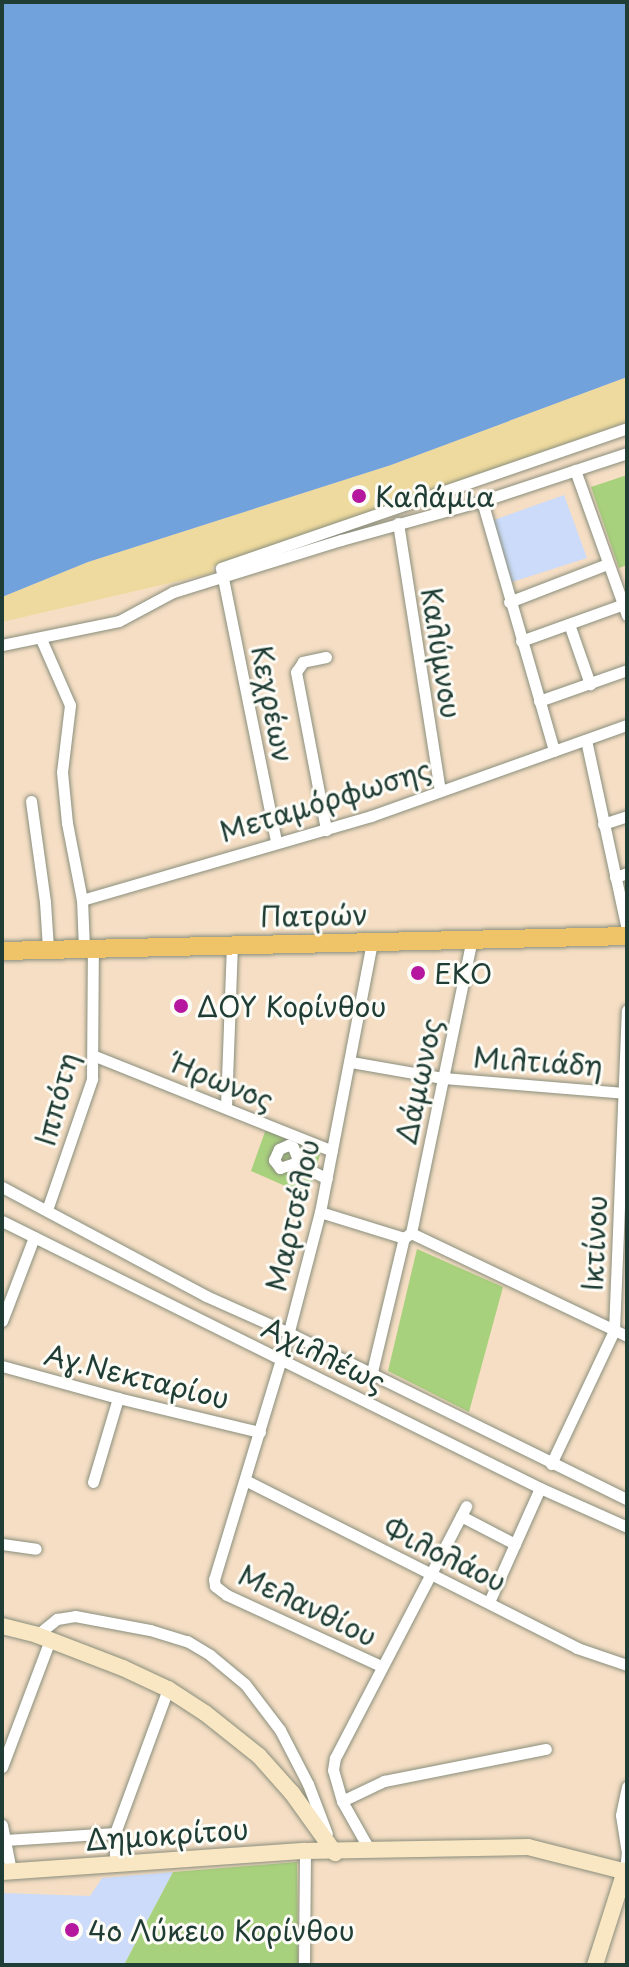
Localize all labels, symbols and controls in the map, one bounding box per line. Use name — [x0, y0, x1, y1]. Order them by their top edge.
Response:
place label: Καλάμια — [375, 479, 495, 513]
marker: Καλάμια — [350, 487, 368, 505]
street label: Καλύμνου — [415, 585, 469, 721]
street label: Κεχρέων — [245, 643, 301, 765]
street label: Μεταμόρφωσης — [215, 752, 435, 848]
street label: Πατρών — [260, 897, 368, 933]
place label: EKO — [434, 956, 492, 990]
marker: EKO — [409, 964, 427, 982]
place label: ΔΟΥ Κορίνθου — [197, 989, 386, 1023]
marker: ΔΟΥ Κορίνθου — [172, 997, 190, 1015]
street label: Δάμωνος — [388, 1015, 448, 1147]
street label: Μιλτιάδη — [472, 1040, 604, 1082]
street label: Ήρωνος — [167, 1046, 279, 1116]
street label: Ιππότη — [27, 1049, 85, 1149]
street label: Μαρτσέλου — [258, 1136, 326, 1294]
street label: Ικτίνου — [575, 1194, 613, 1292]
street label: Αχιλλέως — [257, 1310, 391, 1398]
street label: Αγ.Νεκταρίου — [41, 1337, 233, 1415]
street label: Φιλολάου — [378, 1510, 512, 1598]
street label: Μελανθίου — [233, 1557, 383, 1653]
street label: Δημοκρίτου — [84, 1812, 250, 1856]
place label: 4ο Λύκειο Κορίνθου — [88, 1913, 357, 1947]
marker: 4ο Λύκειο Κορίνθου — [63, 1921, 81, 1939]

